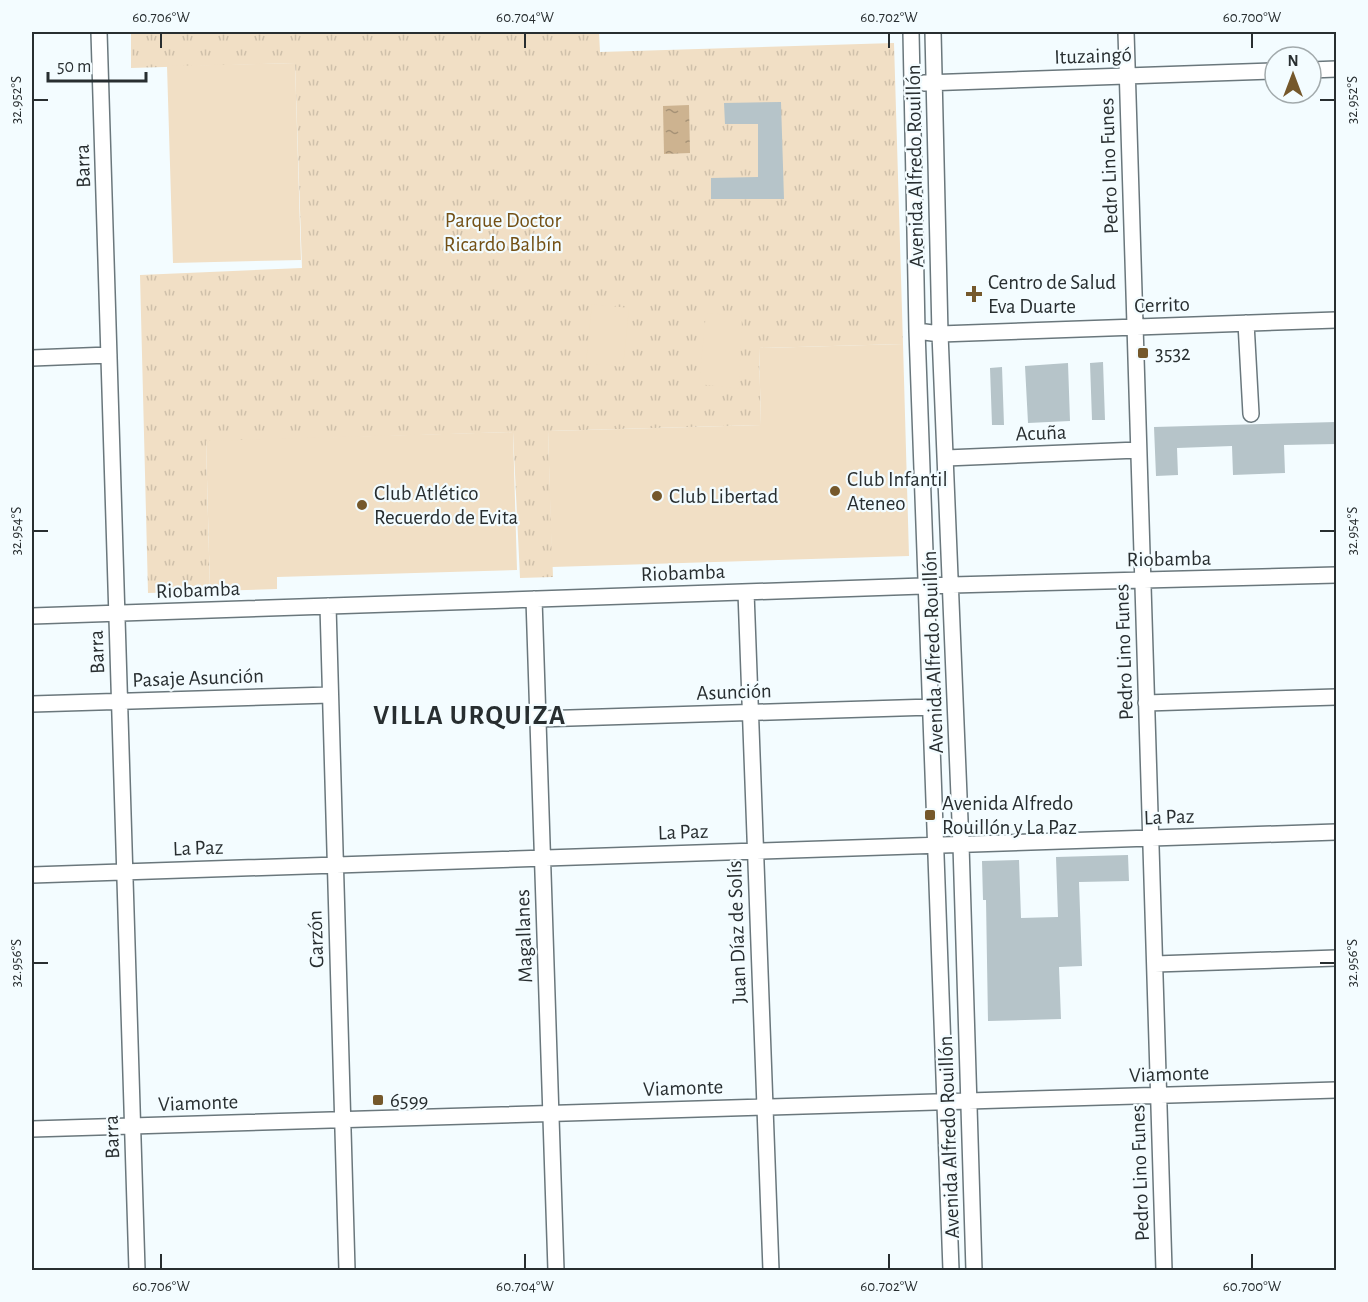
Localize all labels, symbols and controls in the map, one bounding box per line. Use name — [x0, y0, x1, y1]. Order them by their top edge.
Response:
text: 60.706°W — [132, 10, 190, 25]
text: 60.704°W — [496, 10, 555, 25]
text: 60.702°W — [860, 10, 918, 25]
text: 60.700°W — [1223, 10, 1282, 25]
street label: Ituzaingó — [1054, 44, 1132, 68]
scale bar — [48, 45, 146, 83]
north arrow — [1263, 45, 1323, 105]
text: N — [1287, 53, 1299, 69]
text: 50 m — [57, 58, 91, 76]
street label: Avenida Alfredo Rouillón — [903, 64, 927, 268]
text: 32.952°S — [9, 76, 24, 124]
text: 32.952°S — [1345, 76, 1360, 124]
street label: Pedro Lino Funes — [1096, 97, 1122, 235]
street label: Barra — [72, 143, 94, 188]
park label: Parque Doctor Ricardo Balbín — [444, 210, 562, 255]
place label: Centro de Salud Eva Duarte — [988, 272, 1116, 317]
marker: Centro de Salud Eva Duarte — [965, 285, 983, 303]
street label: Cerrito — [1134, 294, 1190, 316]
place label: 3532 — [1155, 343, 1191, 364]
marker: 3532 — [1136, 346, 1150, 360]
street label: Acuña — [1015, 422, 1067, 444]
place label: Club Infantil Ateneo — [847, 469, 948, 514]
place label: Club Atlético Recuerdo de Evita — [374, 483, 519, 528]
marker: Club Infantil Ateneo — [828, 484, 842, 498]
place label: Club Libertad — [669, 486, 779, 507]
marker: Club Libertad — [650, 489, 664, 503]
marker: Club Atlético Recuerdo de Evita — [355, 498, 369, 512]
text: 32.954°S — [9, 507, 24, 555]
text: 32.954°S — [1345, 507, 1360, 555]
street label: Riobamba — [1127, 548, 1212, 570]
street label: Avenida Alfredo Rouillón — [919, 550, 947, 754]
street label: Riobamba — [640, 561, 726, 585]
street label: Riobamba — [155, 578, 241, 602]
street label: Pedro Lino Funes — [1111, 583, 1137, 721]
street label: Barra — [86, 629, 108, 674]
street label: Pasaje Asunción — [132, 665, 264, 691]
street label: Asunción — [696, 680, 772, 704]
district label: VILLA URQUIZA — [373, 702, 567, 730]
place label: Avenida Alfredo Rouillón y La Paz — [942, 793, 1077, 838]
street label: La Paz — [1143, 806, 1195, 828]
marker: Avenida Alfredo Rouillón y La Paz — [923, 808, 937, 822]
street label: La Paz — [657, 821, 709, 843]
street label: La Paz — [172, 837, 224, 859]
street label: Juan Díaz de Solís — [724, 860, 750, 1004]
street label: Magallanes — [512, 889, 536, 983]
street label: Garzón — [304, 910, 328, 968]
text: 32.956°S — [9, 939, 24, 987]
text: 32.956°S — [1345, 939, 1360, 987]
street label: Avenida Alfredo Rouillón — [935, 1035, 963, 1239]
street label: Viamonte — [1129, 1062, 1209, 1086]
street label: Viamonte — [643, 1076, 723, 1100]
place label: 6599 — [390, 1090, 428, 1111]
street label: Viamonte — [158, 1091, 238, 1115]
marker: 6599 — [371, 1093, 385, 1107]
street label: Pedro Lino Funes — [1127, 1104, 1153, 1242]
street label: Barra — [101, 1114, 123, 1159]
text: 60.706°W — [132, 1279, 190, 1294]
text: 60.704°W — [496, 1279, 555, 1294]
text: 60.702°W — [860, 1279, 918, 1294]
text: 60.700°W — [1223, 1279, 1282, 1294]

